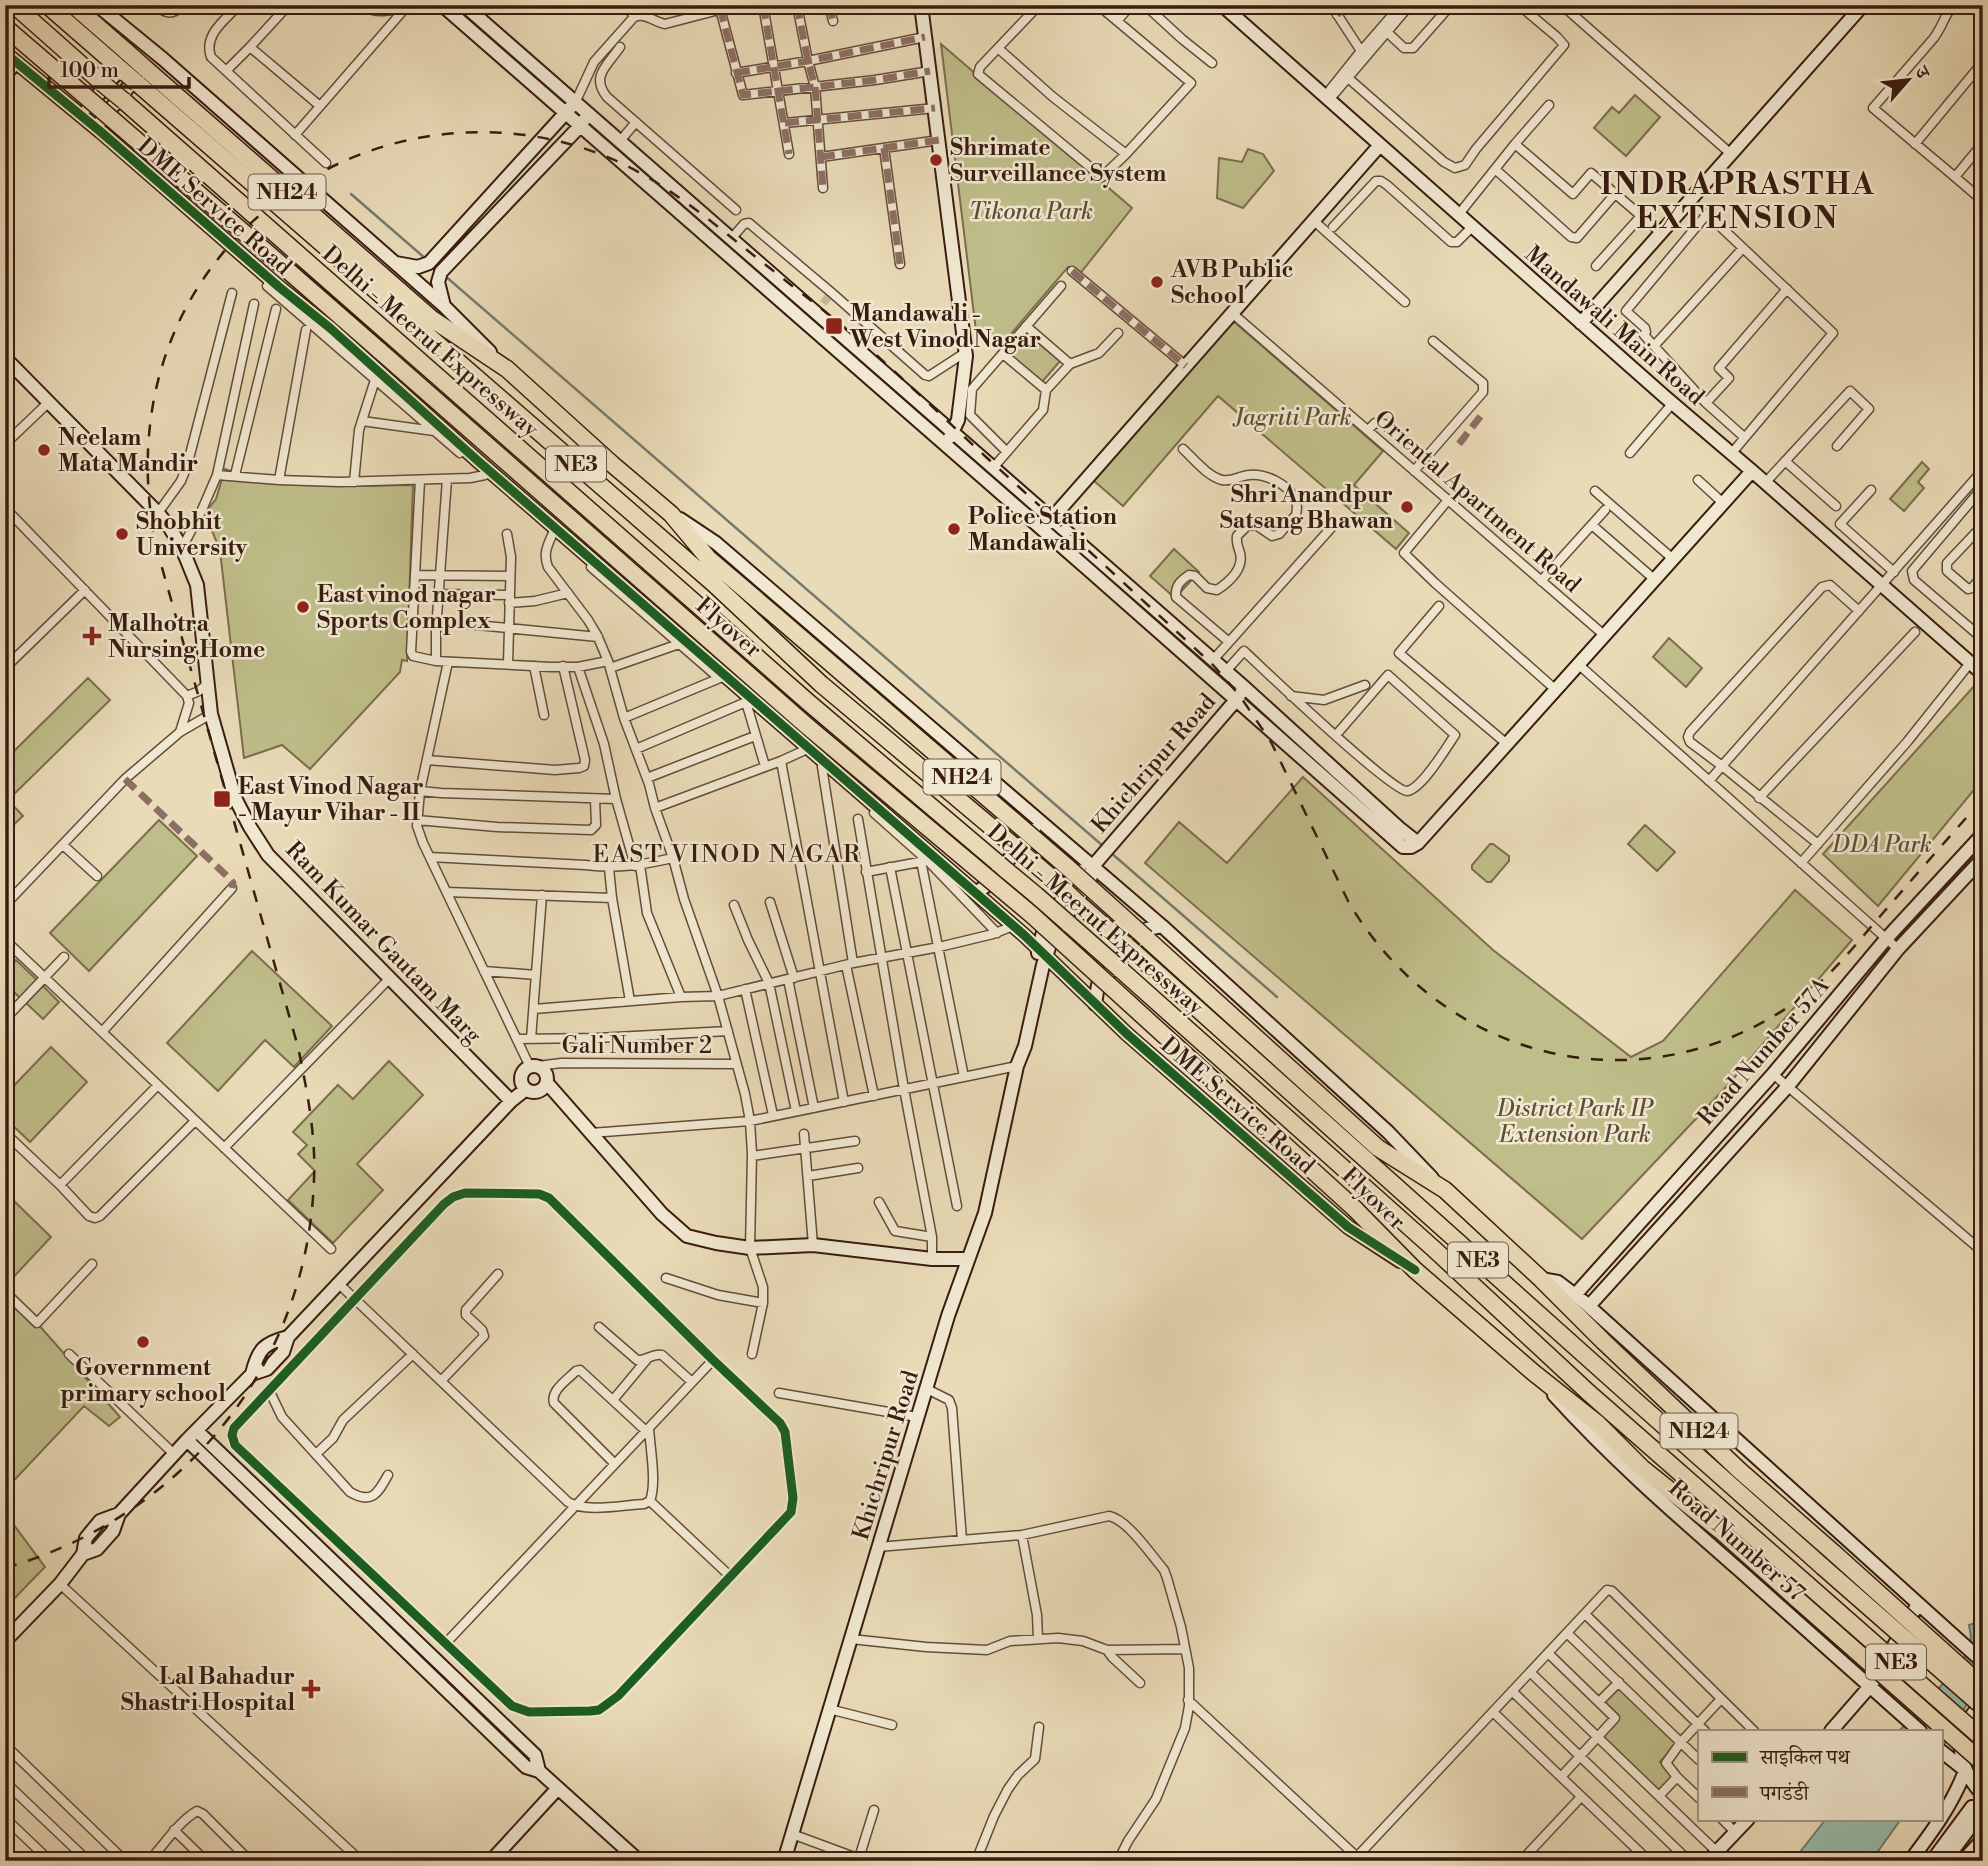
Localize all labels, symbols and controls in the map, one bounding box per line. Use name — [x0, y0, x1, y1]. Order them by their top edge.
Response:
scale bar — [49, 46, 189, 90]
north arrow — [1872, 46, 1942, 116]
text: 100 m — [60, 58, 119, 84]
text: उ — [1908, 61, 1936, 84]
street label: DME Service Road — [132, 132, 297, 281]
place label: Shrimate Surveillance System — [950, 134, 1166, 188]
marker: Shrimate Surveillance System — [928, 152, 944, 168]
district label: INDRAPRASTHA EXTENSION — [1600, 166, 1876, 238]
road number: NH24 — [248, 174, 326, 210]
park label: Tikona Park — [969, 198, 1093, 226]
street label: Delhi - Meerut Expressway — [316, 240, 545, 444]
street label: Mandawali Main Road — [1519, 240, 1710, 411]
place label: AVB Public School — [1170, 256, 1293, 310]
marker: AVB Public School — [1149, 274, 1165, 290]
place label: Mandawali - West Vinod Nagar — [849, 300, 1041, 354]
marker: Mandawali - West Vinod Nagar — [824, 316, 844, 336]
park label: Jagriti Park — [1231, 404, 1352, 432]
street label: Oriental Apartment Road — [1368, 405, 1586, 599]
place label: Neelam Mata Mandir — [58, 424, 198, 478]
marker: Neelam Mata Mandir — [36, 442, 52, 458]
road number: NE3 — [546, 447, 606, 482]
place label: Shri Anandpur Satsang Bhawan — [1220, 481, 1393, 535]
marker: Shri Anandpur Satsang Bhawan — [1399, 499, 1415, 515]
place label: Police Station Mandawali — [968, 503, 1117, 557]
place label: Shobhit University — [136, 508, 248, 562]
marker: Police Station Mandawali — [946, 521, 962, 537]
marker: Shobhit University — [114, 526, 130, 542]
place label: East vinod nagar Sports Complex — [317, 581, 496, 635]
street label: Flyover — [690, 592, 767, 664]
marker: East vinod nagar Sports Complex — [295, 599, 311, 615]
place label: Malhotra Nursing Home — [108, 610, 265, 664]
marker: Malhotra Nursing Home — [82, 626, 102, 646]
street label: Khichripur Road — [1086, 688, 1222, 839]
road number: NH24 — [923, 760, 1000, 794]
place label: East Vinod Nagar - Mayur Vihar - II — [238, 773, 424, 827]
marker: East Vinod Nagar - Mayur Vihar - II — [212, 789, 232, 809]
street label: Delhi - Meerut Expressway — [981, 818, 1210, 1022]
park label: DDA Park — [1831, 831, 1932, 859]
street label: Ram Kumar Gautam Marg — [279, 836, 487, 1050]
district label: EAST VINOD NAGAR — [592, 840, 862, 870]
street label: Road Number 57A — [1692, 971, 1836, 1131]
street label: DME Service Road — [1155, 1031, 1320, 1180]
street label: Gali Number 2 — [562, 1032, 712, 1060]
park label: District Park IP Extension Park — [1496, 1095, 1654, 1149]
street label: Flyover — [1336, 1162, 1411, 1236]
road number: NE3 — [1448, 1242, 1508, 1278]
marker: Government primary school — [135, 1334, 151, 1350]
place label: Government primary school — [60, 1354, 226, 1408]
street label: Khichripur Road — [847, 1367, 925, 1543]
road number: NH24 — [1660, 1414, 1738, 1448]
street label: Road Number 57 — [1663, 1474, 1810, 1608]
road number: NE3 — [1866, 1644, 1926, 1680]
place label: Lal Bahadur Shastri Hospital — [121, 1663, 295, 1717]
marker: Lal Bahadur Shastri Hospital — [301, 1679, 321, 1699]
legend — [1698, 1730, 1942, 1820]
text: साइकिल पथ — [1759, 1745, 1851, 1771]
text: पगडंडी — [1759, 1781, 1810, 1807]

